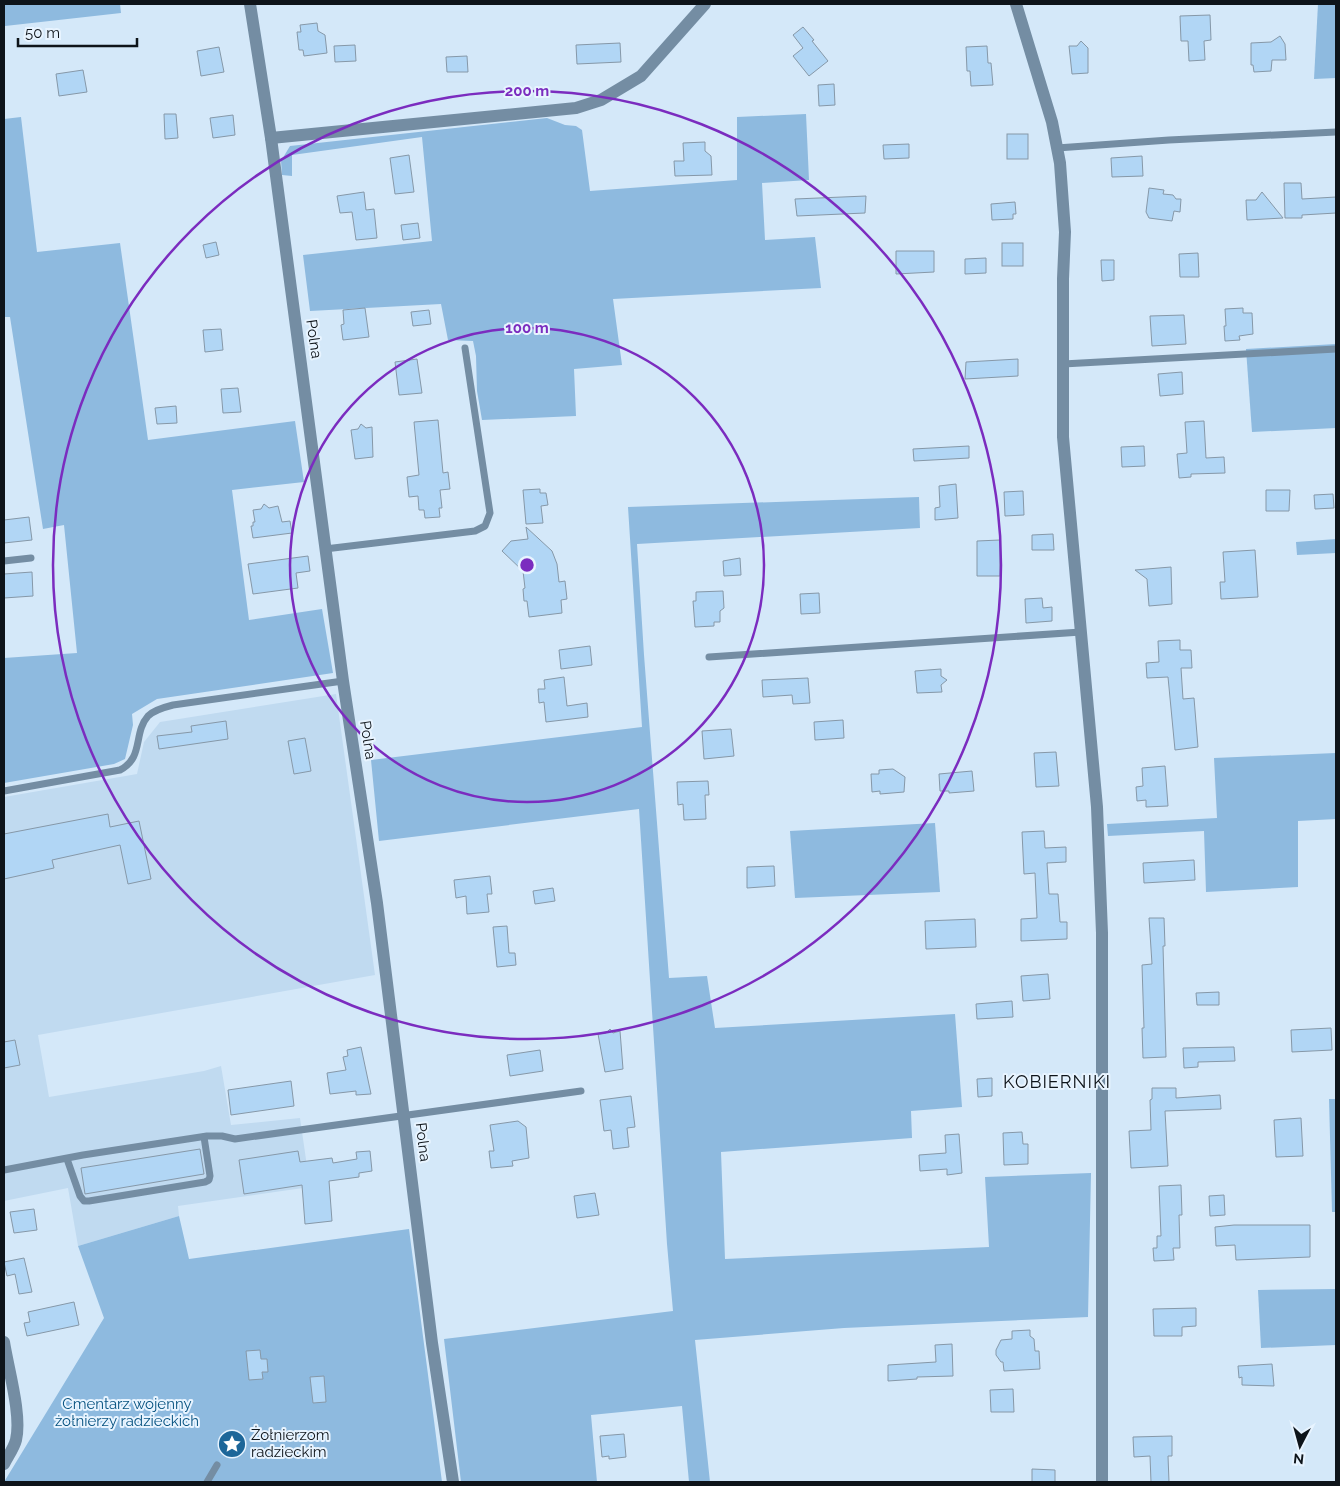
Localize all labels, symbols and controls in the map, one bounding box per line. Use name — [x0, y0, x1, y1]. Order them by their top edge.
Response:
scale bar — [18, 15, 136, 47]
text: 50 m — [25, 24, 60, 42]
text: 200 m — [505, 82, 549, 100]
street label: Polna — [302, 318, 326, 360]
text: 100 m — [505, 319, 549, 337]
centre of rings — [518, 556, 536, 574]
street label: Polna — [356, 719, 380, 761]
district label: KOBIERNIKI — [1003, 1071, 1111, 1092]
street label: Polna — [412, 1121, 434, 1163]
park label: Cmentarz wojenny żołnierzy radzieckich — [55, 1395, 199, 1430]
north arrow — [1275, 1421, 1325, 1471]
place label: Żołnierzom radzieckim — [251, 1425, 330, 1461]
place icon: Żołnierzom radzieckim — [217, 1429, 247, 1459]
text: N — [1292, 1450, 1305, 1467]

